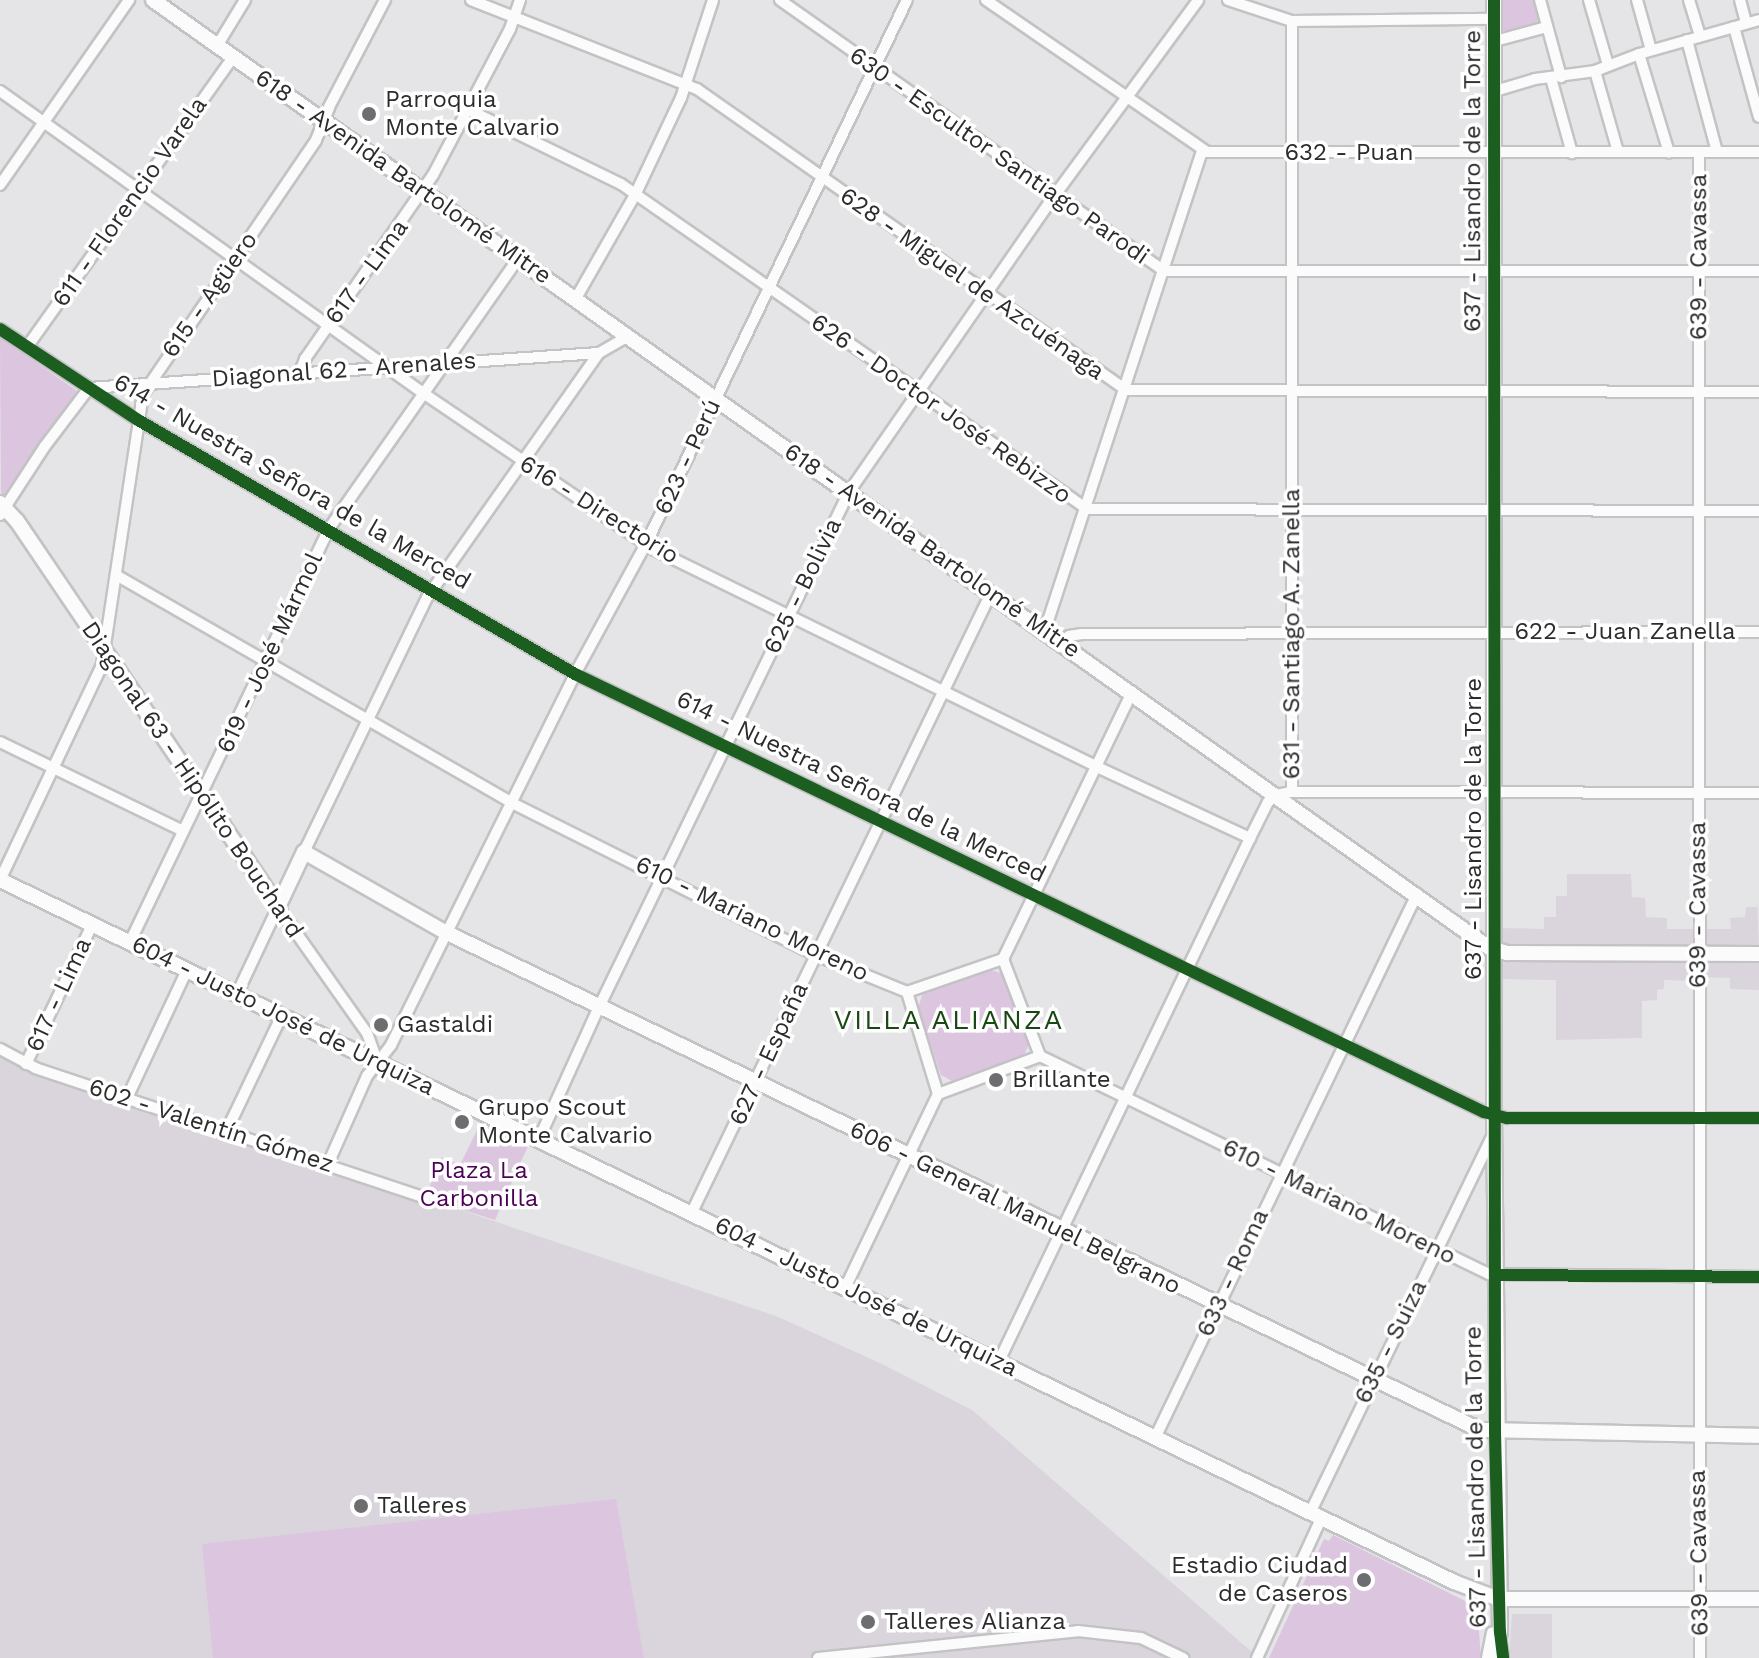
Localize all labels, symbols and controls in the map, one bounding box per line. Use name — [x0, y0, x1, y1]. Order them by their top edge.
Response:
street label: 637 - Lisandro de la Torre — [1459, 29, 1487, 333]
street label: 630 - Escultor Santiago Parodi — [843, 41, 1155, 271]
street label: 618 - Avenida Bartolomé Mitre — [249, 63, 557, 291]
place label: Parroquia Monte Calvario — [385, 86, 560, 142]
street label: 611 - Florencio Varela — [46, 91, 214, 313]
marker: Parroquia Monte Calvario — [360, 105, 378, 123]
street label: 632 - Puan — [1284, 139, 1414, 167]
street label: 639 - Cavassa — [1685, 174, 1713, 340]
street label: 628 - Miguel de Azcuénaga — [833, 181, 1111, 387]
street label: 617 - Lima — [319, 214, 415, 330]
street label: 615 - Agüero — [156, 226, 264, 364]
street label: 626 - Doctor José Rebizzo — [805, 308, 1077, 510]
street label: Diagonal 62 - Arenales — [210, 346, 478, 394]
street label: 614 - Nuestra Señora de la Merced — [108, 367, 476, 597]
street label: 623 - Perú — [649, 395, 727, 519]
street label: 618 - Avenida Bartolomé Mitre — [778, 437, 1086, 665]
street label: 616 - Directorio — [514, 449, 684, 571]
street label: 631 - Santiago A. Zanella — [1278, 488, 1306, 780]
street label: 625 - Bolivia — [758, 513, 848, 659]
street label: 619 - José Mármol — [211, 548, 329, 758]
street label: Diagonal 63 - Hipólito Bouchard — [75, 616, 309, 944]
street label: 622 - Juan Zanella — [1514, 618, 1736, 646]
street label: 637 - Lisandro de la Torre — [1460, 677, 1488, 981]
street label: 614 - Nuestra Señora de la Merced — [671, 684, 1051, 890]
street label: 639 - Cavassa — [1684, 822, 1712, 988]
street label: 610 - Mariano Moreno — [631, 850, 873, 988]
street label: 604 - Justo José de Urquiza — [126, 930, 440, 1102]
street label: 617 - Lima — [20, 933, 98, 1057]
street label: 627 - España — [723, 978, 815, 1130]
district label: VILLA ALIANZA — [833, 1003, 1065, 1037]
place label: Gastaldi — [397, 1011, 493, 1039]
marker: Gastaldi — [372, 1016, 390, 1034]
place label: Brillante — [1012, 1066, 1111, 1094]
marker: Brillante — [987, 1071, 1005, 1089]
street label: 602 - Valentín Gómez — [85, 1073, 337, 1179]
place label: Grupo Scout Monte Calvario — [478, 1094, 653, 1150]
marker: Grupo Scout Monte Calvario — [453, 1113, 471, 1131]
street label: 606 - General Manuel Belgrano — [844, 1115, 1186, 1301]
street label: 610 - Mariano Moreno — [1218, 1133, 1460, 1271]
park label: Plaza La Carbonilla — [420, 1157, 538, 1213]
street label: 633 - Roma — [1191, 1205, 1275, 1341]
street label: 604 - Justo José de Urquiza — [709, 1211, 1023, 1383]
street label: 635 - Suiza — [1349, 1275, 1433, 1409]
street label: 637 - Lisandro de la Torre — [1459, 1325, 1493, 1629]
street label: 639 - Cavassa — [1683, 1470, 1715, 1636]
place label: Talleres — [377, 1492, 467, 1520]
marker: Talleres — [352, 1497, 370, 1515]
place label: Estadio Ciudad de Caseros — [1171, 1552, 1348, 1608]
marker: Estadio Ciudad de Caseros — [1355, 1571, 1373, 1589]
place label: Talleres Alianza — [884, 1608, 1067, 1636]
marker: Talleres Alianza — [859, 1613, 877, 1631]

